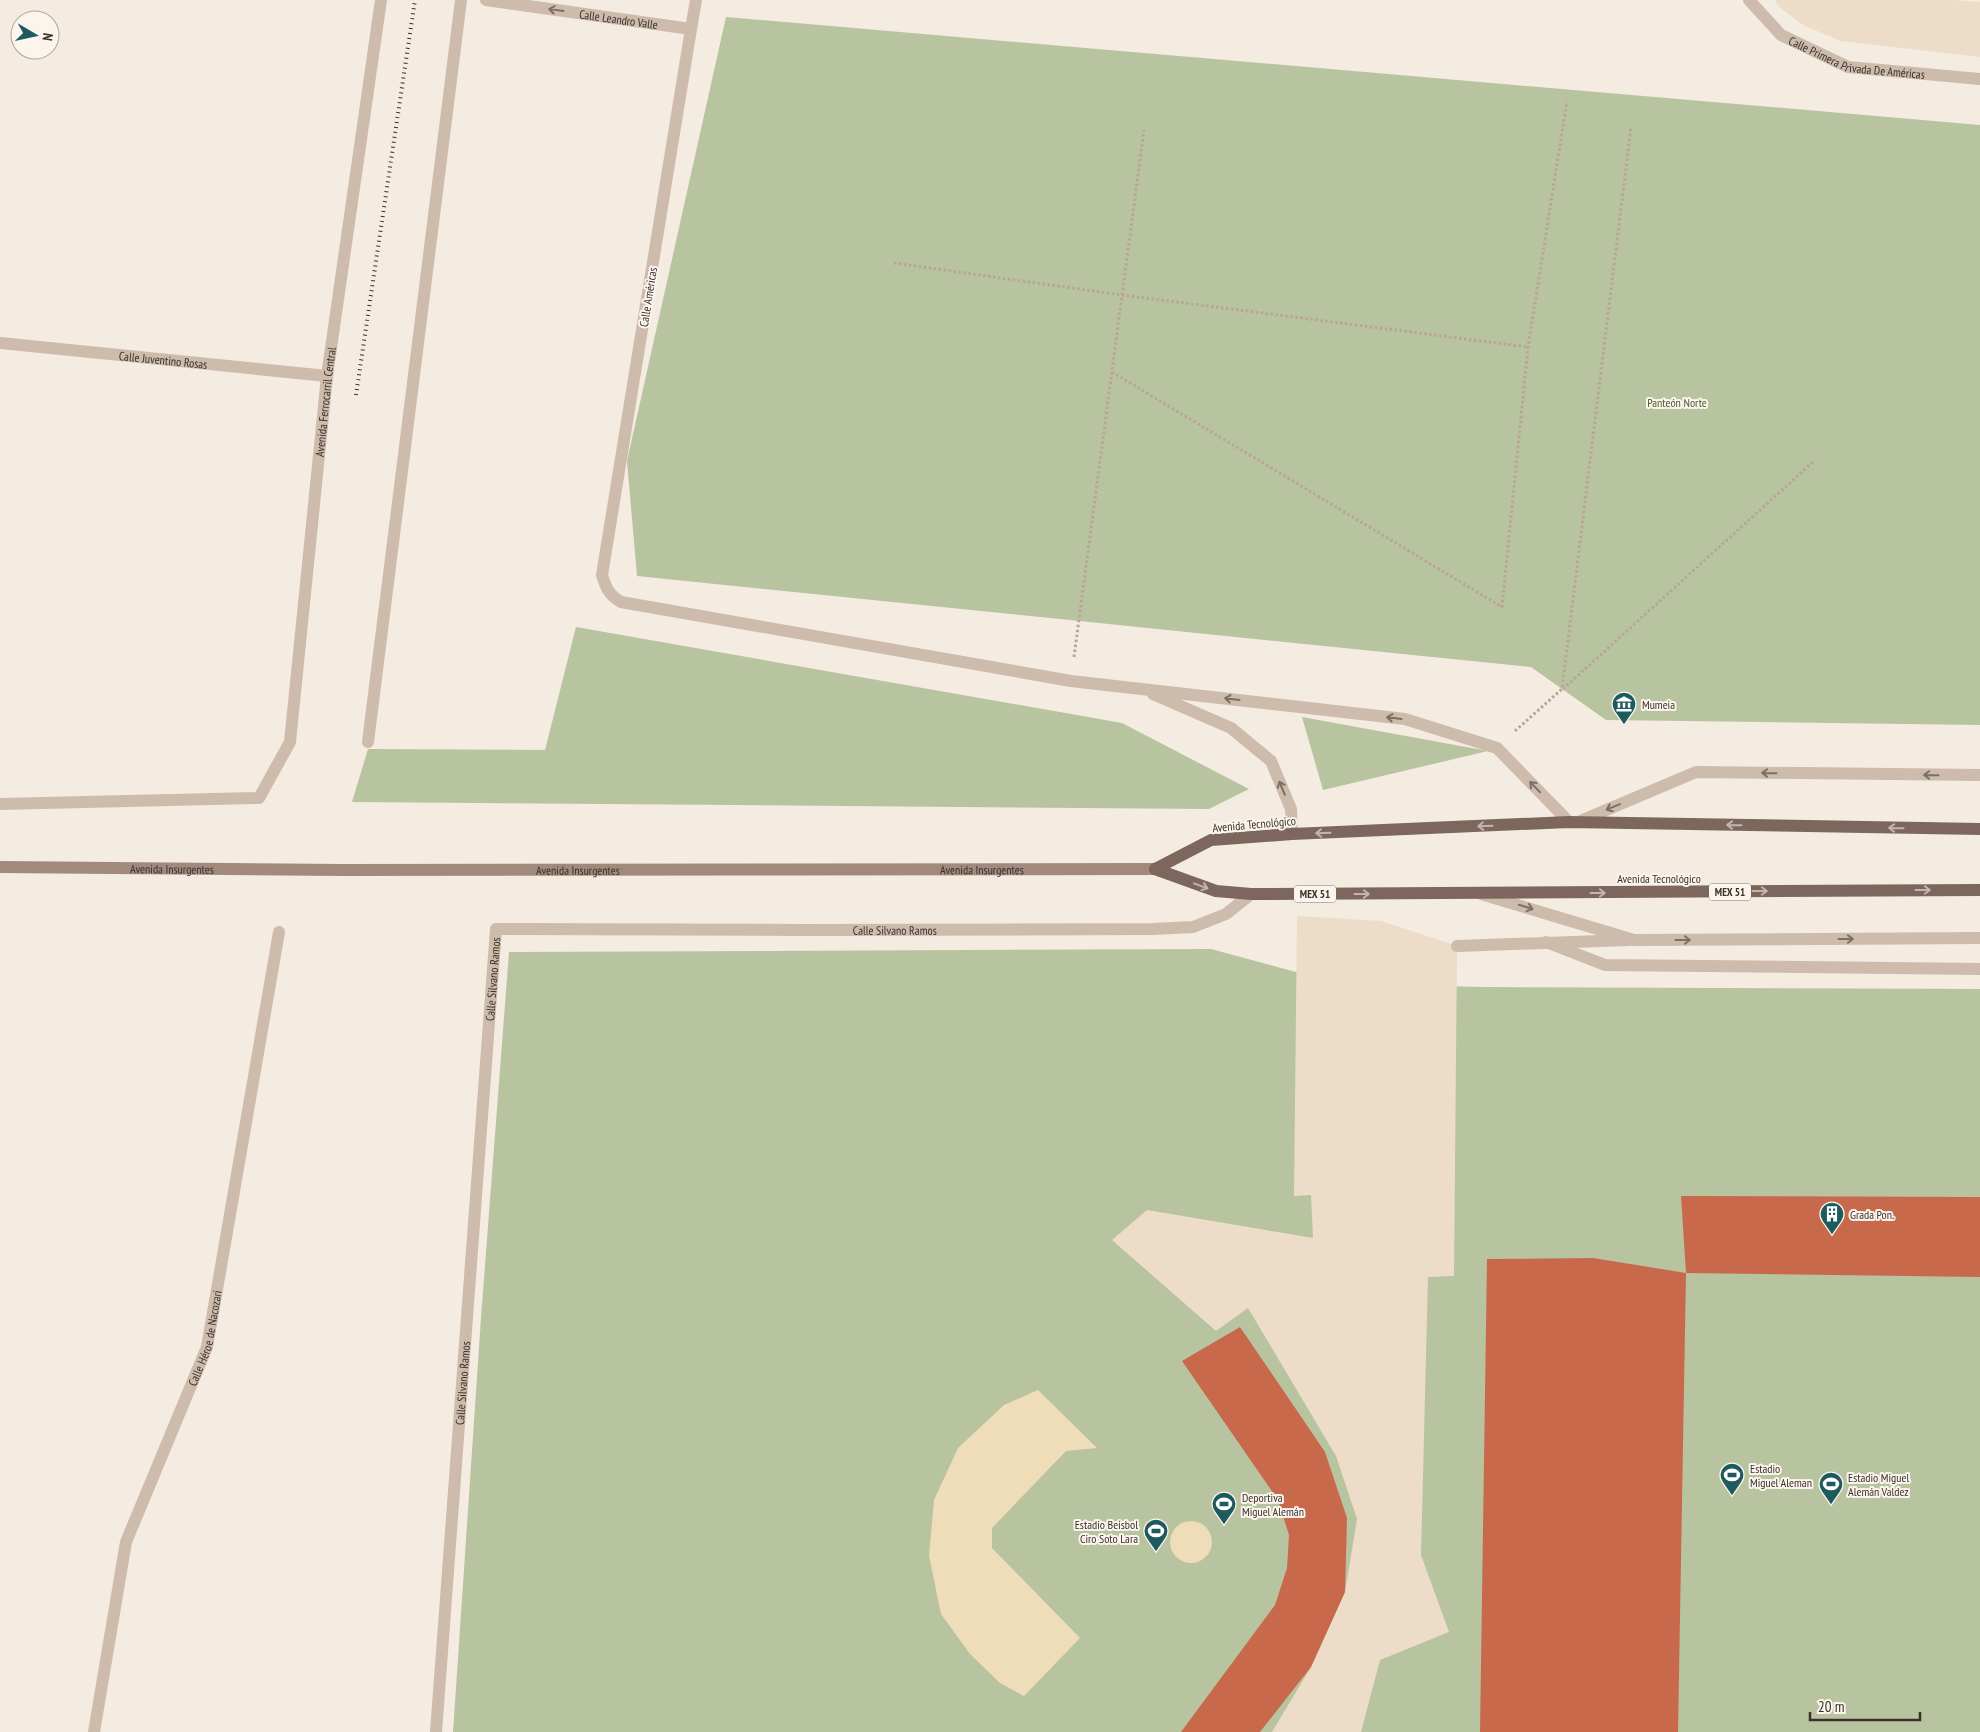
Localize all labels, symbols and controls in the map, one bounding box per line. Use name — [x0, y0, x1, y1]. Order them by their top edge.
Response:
one-way arrow — [548, 5, 564, 15]
street label: Calle Leandro Valle — [578, 6, 659, 32]
north arrow — [10, 10, 60, 60]
text: N — [38, 32, 57, 42]
street label: Calle Primera Privada De Américas — [1787, 32, 1926, 81]
street label: Calle Américas — [636, 266, 660, 328]
street label: Avenida Ferrocarril Central — [311, 346, 339, 457]
street label: Calle Juventino Rosas — [118, 348, 208, 371]
park label: Panteón Norte — [1647, 395, 1707, 410]
museum icon: Mumeia — [1611, 691, 1637, 725]
one-way arrow — [1225, 694, 1241, 704]
place label: Mumeia — [1642, 697, 1675, 712]
one-way arrow — [1386, 713, 1402, 723]
one-way arrow — [1761, 768, 1778, 778]
one-way arrow — [1924, 770, 1940, 780]
one-way arrow — [1277, 780, 1286, 796]
one-way arrow — [1529, 781, 1541, 794]
one-way arrow — [1606, 804, 1621, 813]
street label: Avenida Tecnológico — [1212, 813, 1296, 835]
one-way arrow — [1726, 820, 1742, 830]
one-way arrow — [1477, 821, 1494, 831]
one-way arrow — [1889, 823, 1905, 833]
one-way arrow — [1315, 828, 1332, 838]
street label: Avenida Insurgentes — [130, 861, 214, 876]
street label: Avenida Insurgentes — [536, 862, 620, 877]
street label: Avenida Insurgentes — [940, 862, 1024, 877]
street label: Avenida Tecnológico — [1617, 871, 1701, 886]
one-way arrow — [1193, 882, 1208, 891]
road number: MEX 51 — [1709, 884, 1751, 900]
road number: MEX 51 — [1294, 886, 1336, 902]
one-way arrow — [1915, 886, 1931, 895]
one-way arrow — [1752, 887, 1768, 896]
one-way arrow — [1590, 888, 1606, 897]
one-way arrow — [1354, 889, 1370, 899]
one-way arrow — [1517, 903, 1533, 913]
street label: Calle Silvano Ramos — [853, 922, 937, 937]
one-way arrow — [1838, 934, 1854, 944]
one-way arrow — [1675, 935, 1691, 945]
street label: Calle Silvano Ramos — [482, 937, 503, 1022]
building icon: Grada Pon. — [1819, 1201, 1845, 1235]
place label: Grada Pon. — [1850, 1207, 1894, 1222]
street label: Calle Héroe de Nacozari — [184, 1289, 224, 1388]
street label: Calle Silvano Ramos — [451, 1341, 473, 1425]
place label: Estadio Miguel Aleman — [1750, 1461, 1812, 1490]
sports icon: Estadio Miguel Aleman — [1719, 1462, 1745, 1496]
place label: Estadio Miguel Alemán Valdez — [1848, 1470, 1909, 1499]
sports icon: Estadio Miguel Alemán Valdez — [1818, 1471, 1844, 1505]
place label: Deportiva Miguel Alemán — [1242, 1490, 1304, 1519]
sports icon: Deportiva Miguel Alemán — [1211, 1491, 1237, 1525]
place label: Estadio Beisbol Ciro Soto Lara — [1075, 1517, 1138, 1546]
sports icon: Estadio Beisbol Ciro Soto Lara — [1143, 1518, 1169, 1552]
scale bar — [1810, 1690, 1920, 1722]
text: 20 m — [1818, 1697, 1844, 1716]

